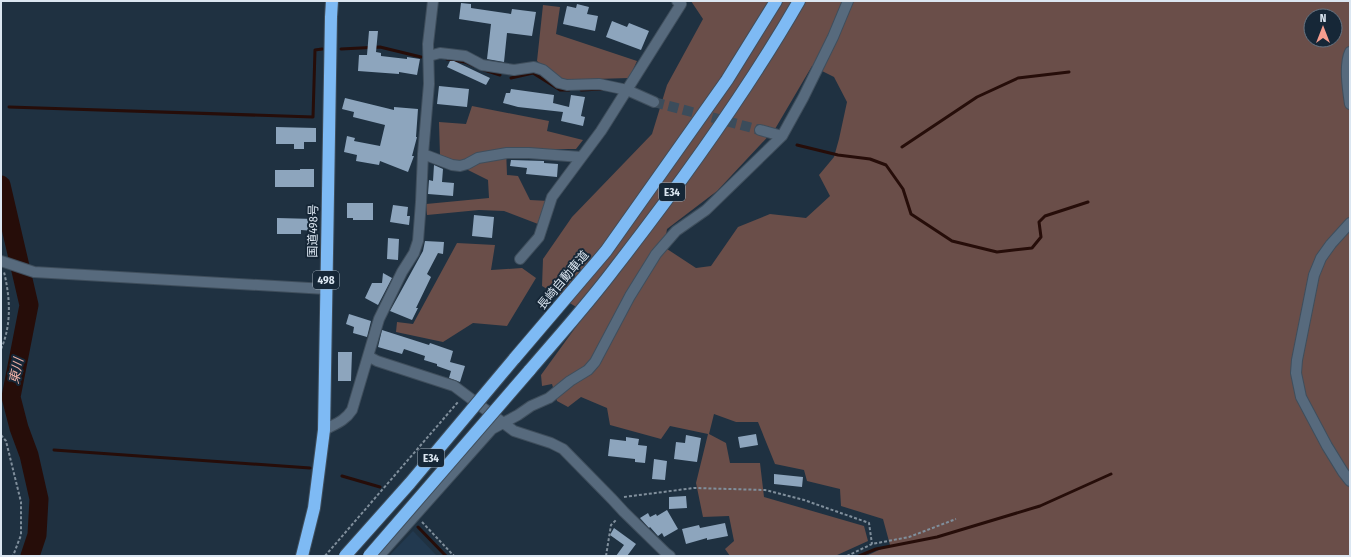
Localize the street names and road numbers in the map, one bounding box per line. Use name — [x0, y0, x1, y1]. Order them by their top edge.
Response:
road number: E34 — [659, 183, 685, 201]
street label: 国道498号 — [306, 204, 320, 258]
street label: 長崎自動車道 — [534, 248, 592, 312]
road number: 498 — [313, 271, 339, 289]
road number: E34 — [418, 449, 444, 467]

